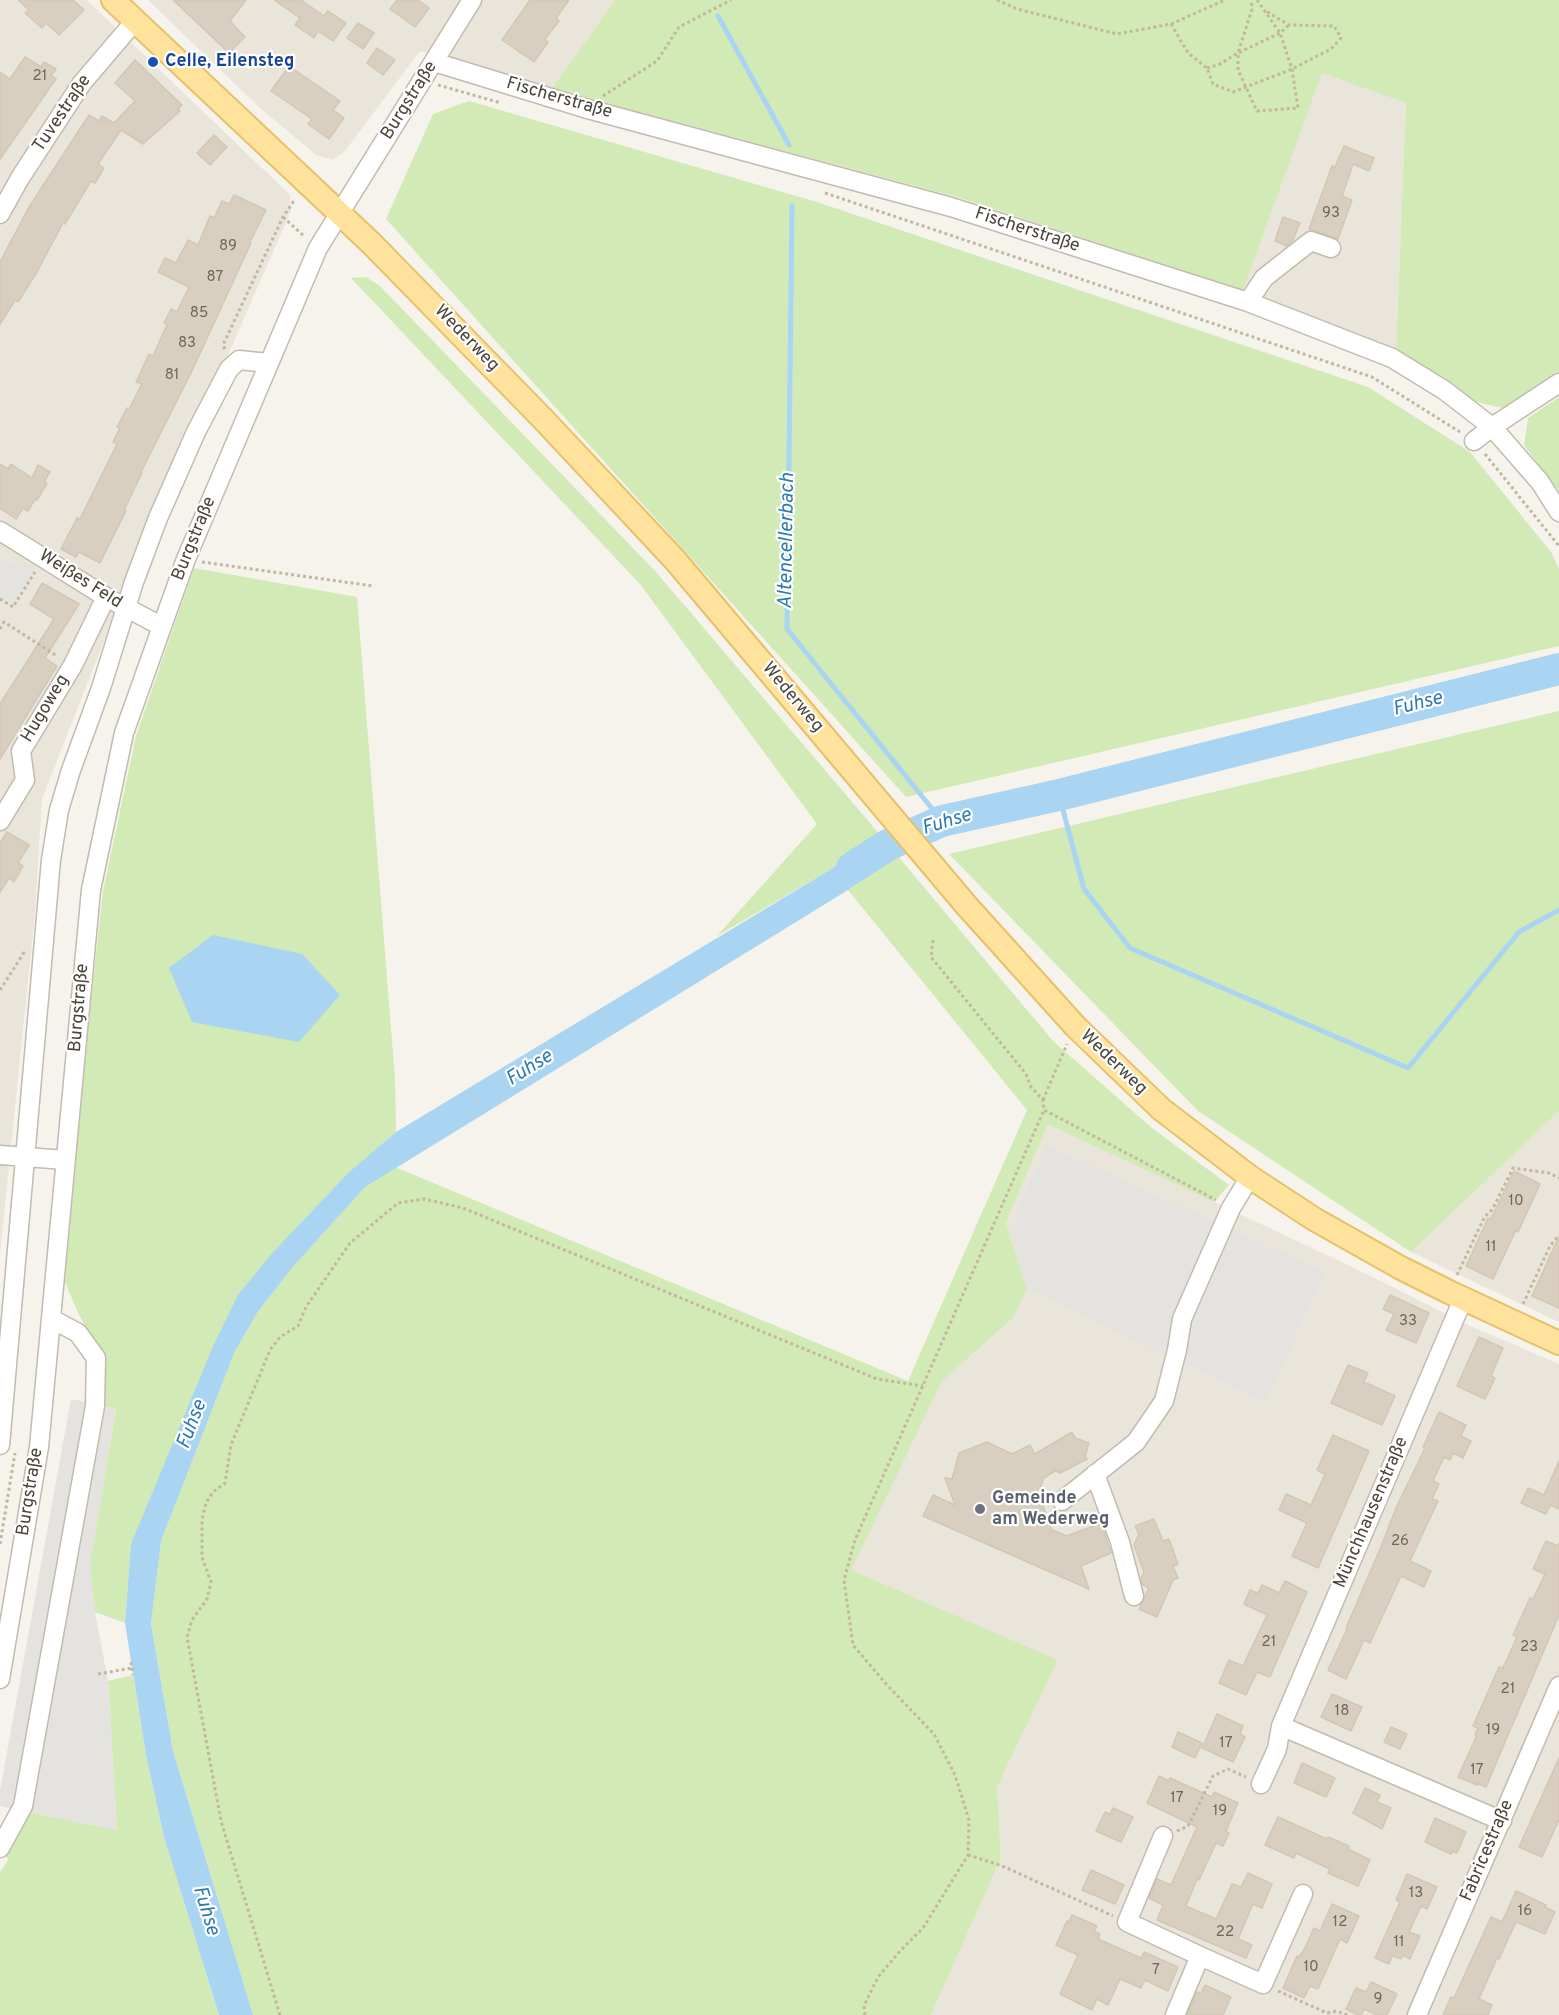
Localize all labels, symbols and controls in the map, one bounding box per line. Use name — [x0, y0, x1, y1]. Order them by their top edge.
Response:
place label: Celle, Eilensteg — [165, 51, 294, 73]
marker: Celle, Eilensteg — [146, 55, 160, 69]
street label: Burgstraße — [377, 58, 443, 144]
house number: 21 — [33, 68, 47, 86]
street label: Tuvestraße — [29, 71, 97, 157]
street label: Fischerstraße — [504, 74, 614, 124]
street label: Fischerstraße — [972, 204, 1082, 258]
house number: 93 — [1322, 205, 1340, 223]
house number: 89 — [219, 238, 237, 256]
house number: 87 — [207, 269, 223, 287]
street label: Wederweg — [429, 301, 503, 377]
house number: 85 — [190, 305, 208, 323]
house number: 83 — [178, 335, 196, 353]
house number: 81 — [165, 367, 179, 385]
water label: Altencellerbach — [775, 473, 801, 609]
street label: Burgstraße — [168, 494, 222, 584]
street label: Weißes Feld — [34, 546, 126, 614]
street label: Wederweg — [757, 659, 827, 737]
street label: Hugoweg — [17, 671, 75, 747]
water label: Fuhse — [1391, 687, 1445, 723]
water label: Fuhse — [919, 804, 975, 842]
street label: Burgstraße — [65, 963, 95, 1053]
street label: Wederweg — [1075, 1026, 1151, 1100]
water label: Fuhse — [502, 1045, 558, 1093]
house number: 10 — [1508, 1193, 1524, 1211]
house number: 11 — [1485, 1239, 1497, 1257]
house number: 33 — [1399, 1313, 1417, 1331]
water label: Fuhse — [173, 1397, 213, 1453]
street label: Münchhausenstraße — [1330, 1434, 1414, 1592]
street label: Burgstraße — [13, 1446, 49, 1538]
place label: Gemeinde am Wederweg — [992, 1488, 1109, 1530]
marker: Gemeinde am Wederweg — [973, 1502, 987, 1516]
house number: 26 — [1391, 1533, 1409, 1551]
house number: 21 — [1262, 1634, 1276, 1652]
house number: 23 — [1520, 1639, 1538, 1657]
house number: 21 — [1501, 1681, 1515, 1699]
house number: 18 — [1335, 1703, 1349, 1721]
house number: 19 — [1486, 1722, 1500, 1740]
house number: 17 — [1219, 1735, 1233, 1753]
house number: 17 — [1470, 1762, 1484, 1780]
house number: 17 — [1170, 1790, 1184, 1808]
street label: Fabricestraße — [1457, 1797, 1519, 1905]
house number: 19 — [1213, 1803, 1227, 1821]
water label: Fuhse — [186, 1883, 224, 1939]
house number: 13 — [1409, 1885, 1423, 1903]
house number: 16 — [1518, 1903, 1532, 1921]
house number: 12 — [1333, 1914, 1347, 1932]
house number: 22 — [1216, 1924, 1234, 1942]
house number: 11 — [1393, 1934, 1405, 1952]
house number: 10 — [1303, 1959, 1319, 1977]
house number: 7 — [1152, 1962, 1160, 1980]
house number: 9 — [1374, 1991, 1382, 2009]

